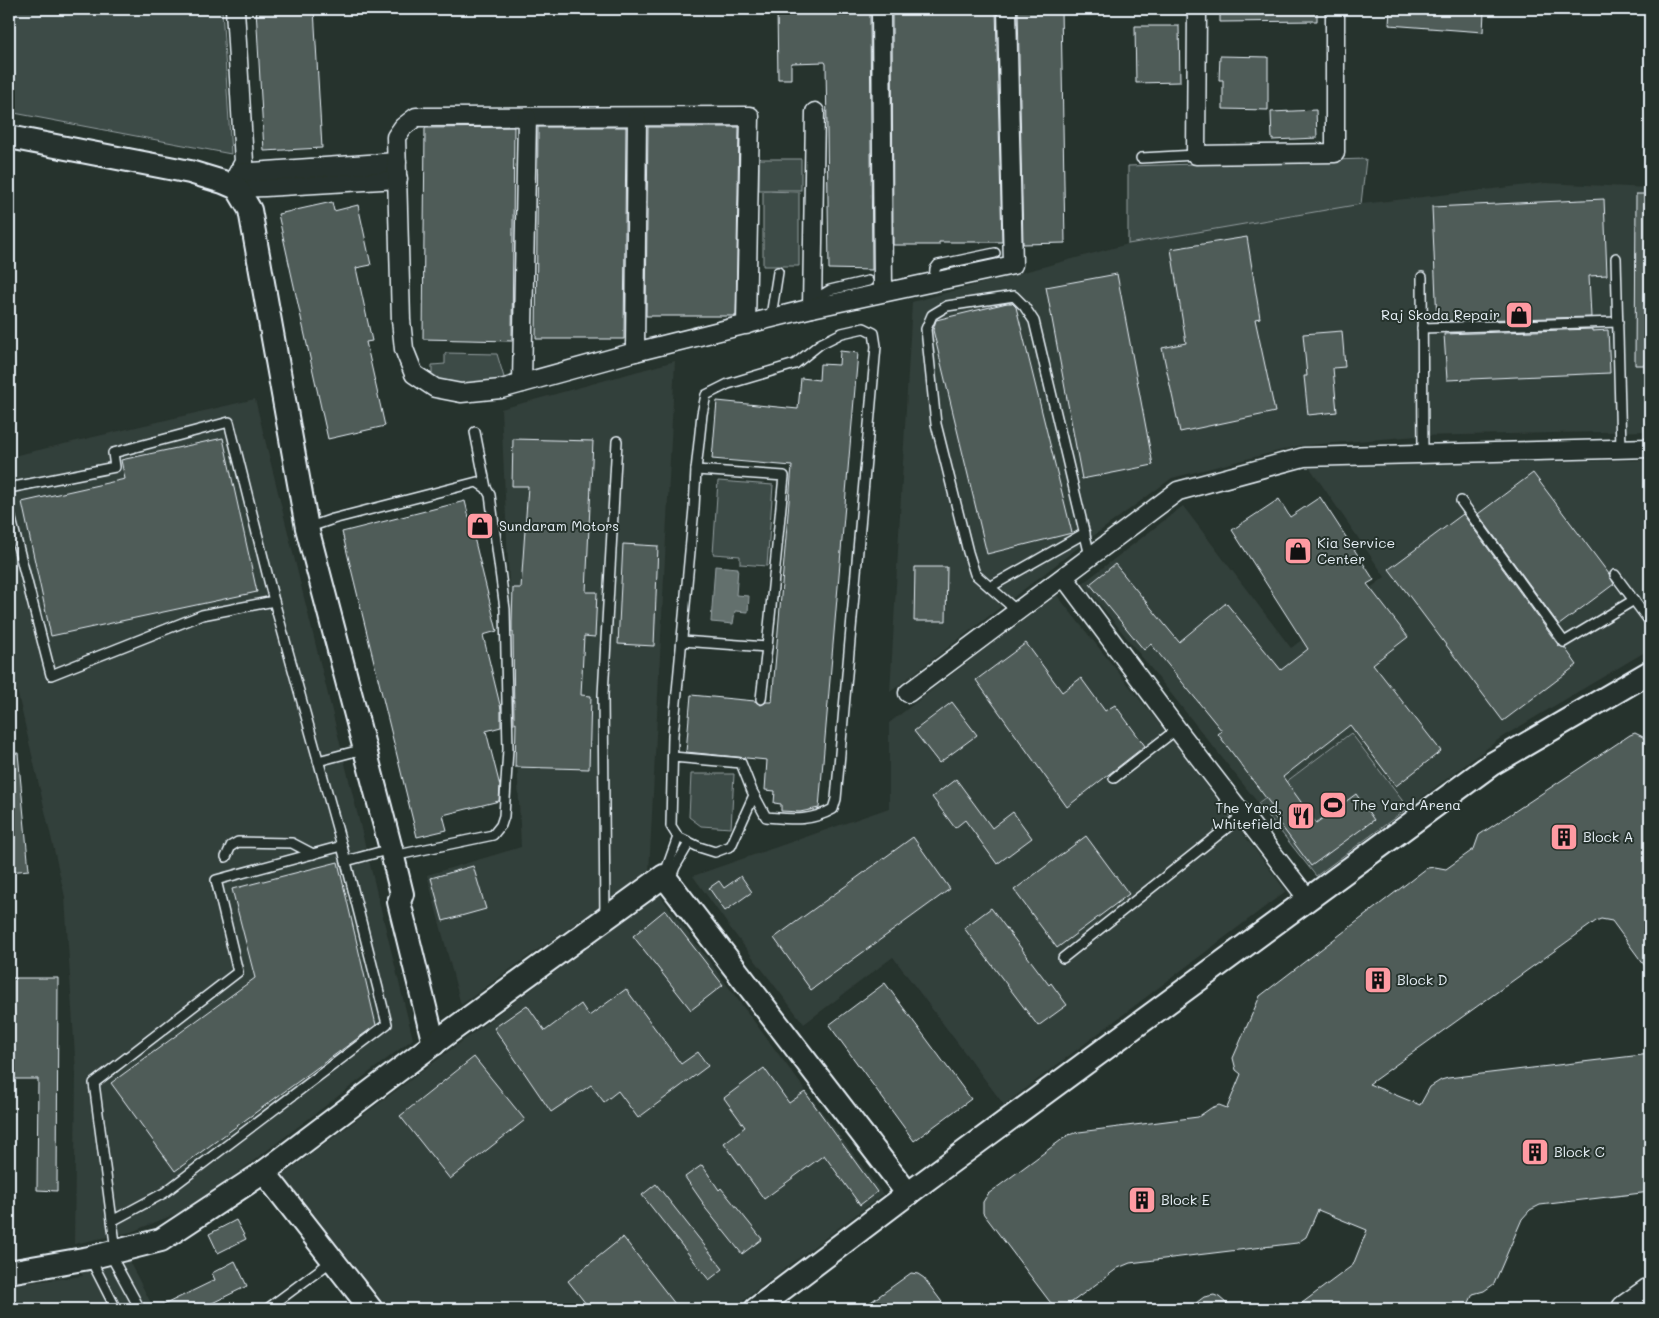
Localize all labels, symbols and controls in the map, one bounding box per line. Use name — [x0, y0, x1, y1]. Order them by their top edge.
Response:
shop icon: Raj Skoda Repair — [1504, 300, 1534, 330]
place label: Raj Skoda Repair — [1381, 305, 1500, 324]
shop icon: Sundaram Motors — [465, 511, 495, 541]
place label: Sundaram Motors — [499, 516, 619, 535]
place label: Kia Service Center — [1317, 533, 1395, 568]
shop icon: Kia Service Center — [1283, 536, 1313, 566]
sports icon: The Yard Arena — [1318, 790, 1348, 820]
place label: The Yard Arena — [1352, 795, 1461, 814]
place label: The Yard, Whitefield — [1212, 798, 1282, 833]
restaurant icon: The Yard, Whitefield — [1286, 801, 1316, 831]
building icon: Block A — [1549, 822, 1579, 852]
place label: Block A — [1583, 827, 1633, 846]
building icon: Block D — [1363, 965, 1393, 995]
place label: Block D — [1397, 970, 1447, 989]
building icon: Block C — [1520, 1137, 1550, 1167]
place label: Block C — [1554, 1142, 1605, 1161]
building icon: Block E — [1127, 1185, 1157, 1215]
place label: Block E — [1161, 1190, 1210, 1209]

